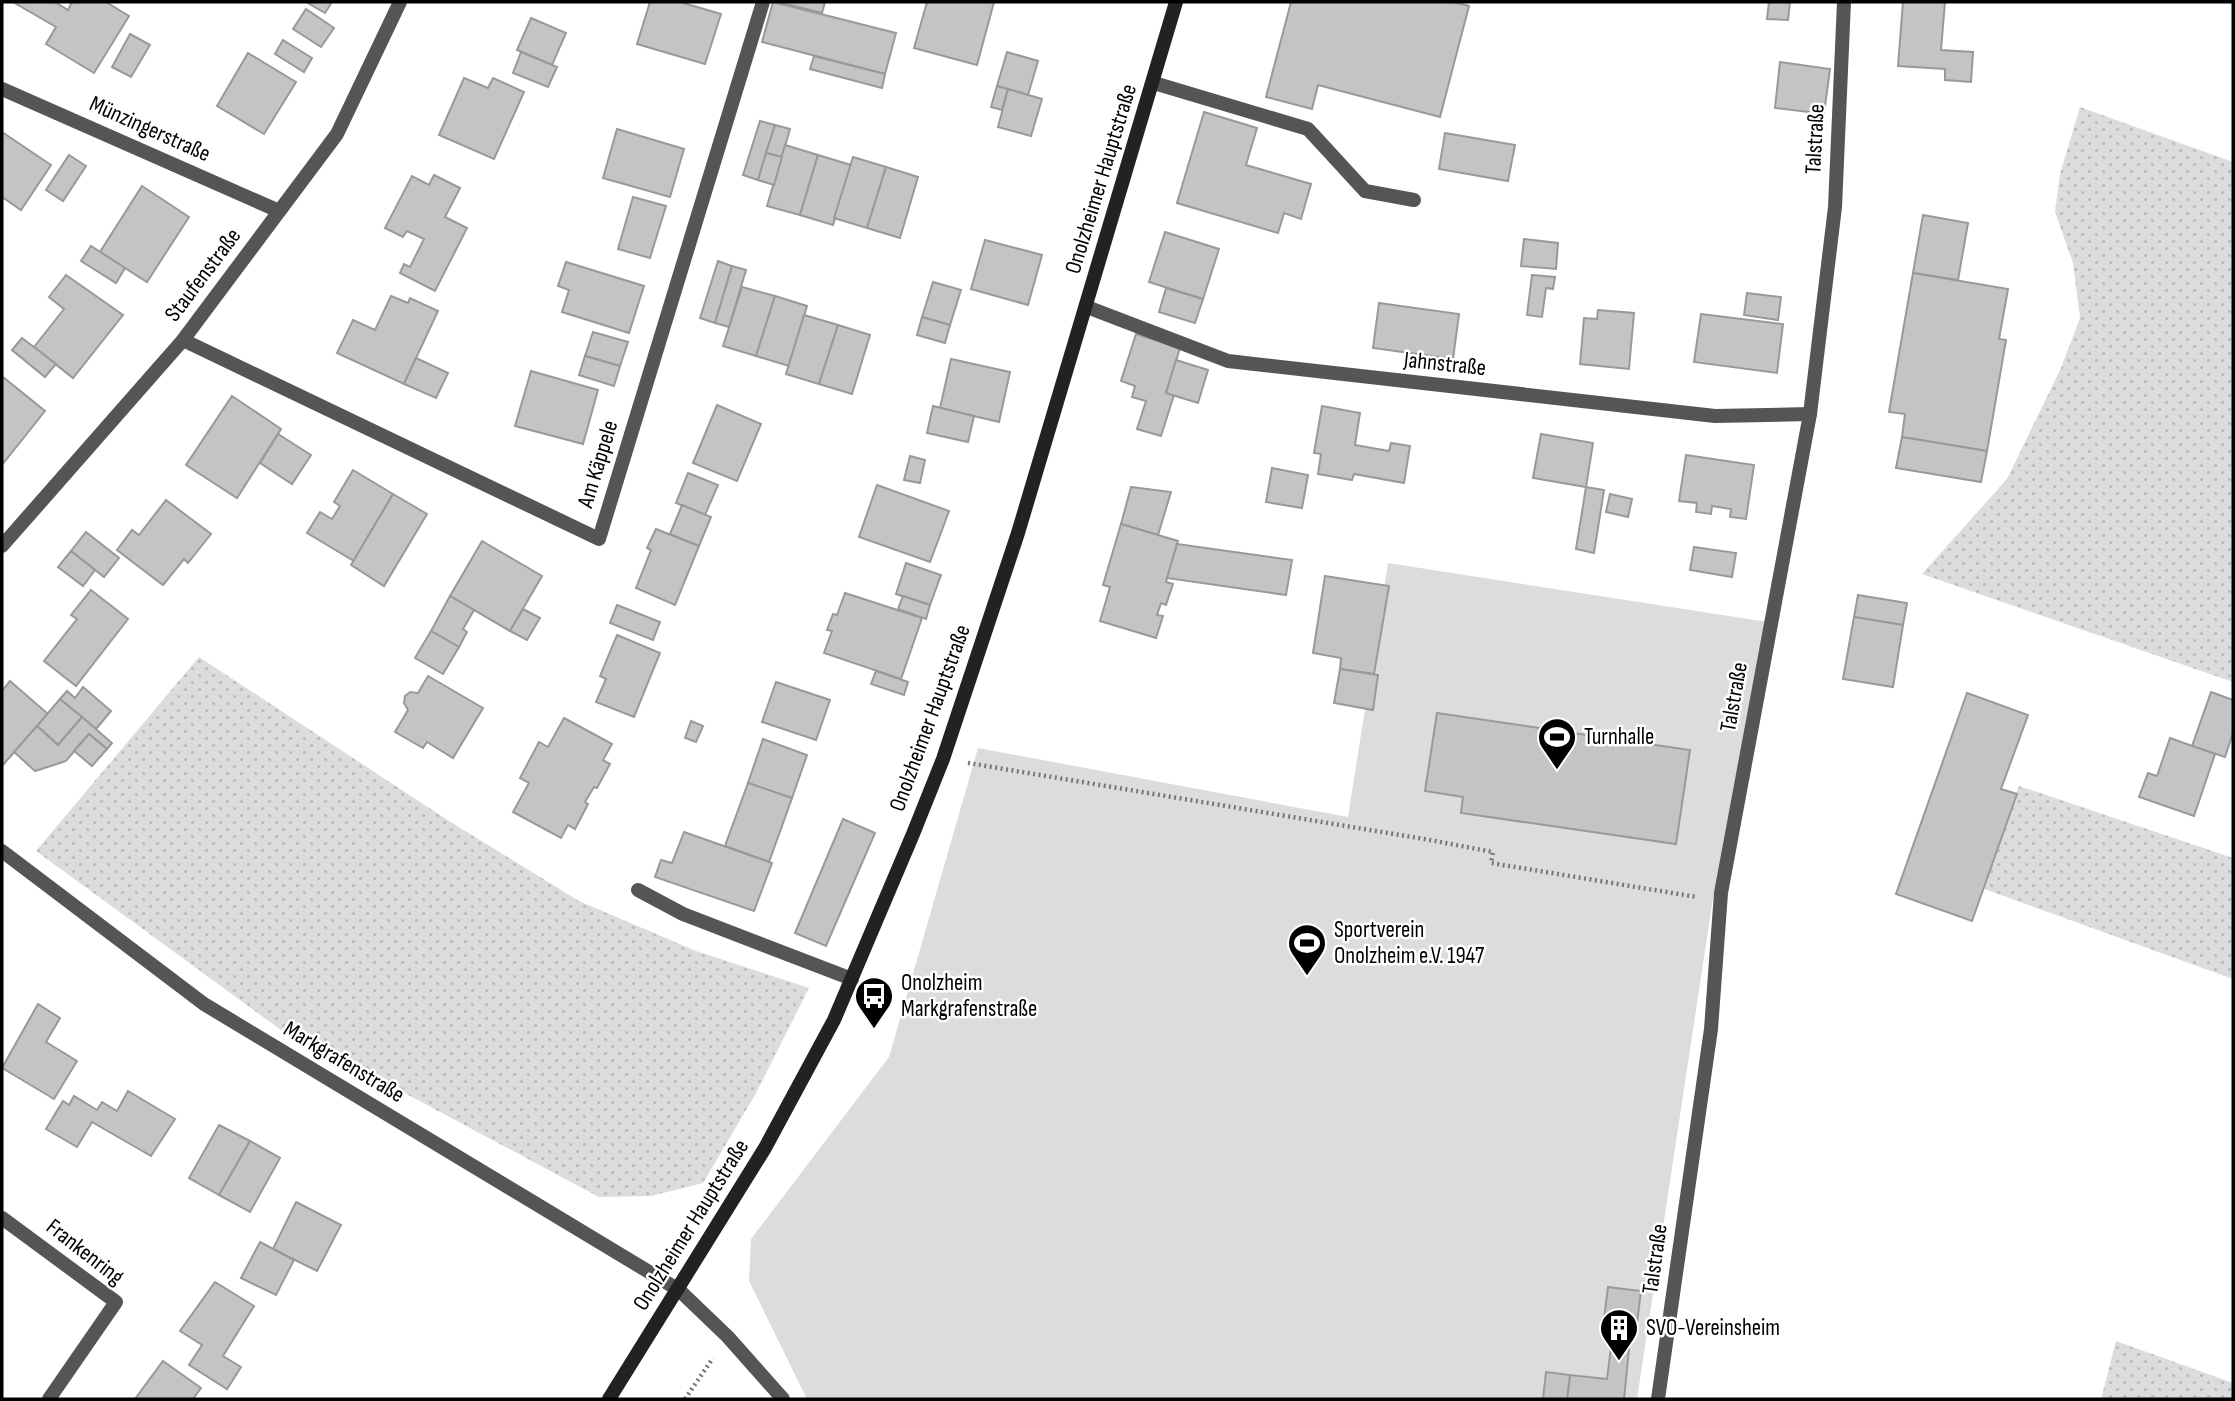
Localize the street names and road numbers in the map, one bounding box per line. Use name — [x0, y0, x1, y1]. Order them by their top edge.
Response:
street label: Onolzheimer Hauptstraße — [1059, 81, 1143, 277]
street label: Münzingerstraße — [85, 90, 215, 168]
street label: Talstraße — [1799, 103, 1831, 175]
street label: Staufenstraße — [159, 223, 247, 327]
street label: Jahnstraße — [1402, 346, 1488, 382]
street label: Am Käppele — [571, 417, 624, 512]
street label: Onolzheimer Hauptstraße — [883, 621, 977, 815]
street label: Talstraße — [1714, 660, 1754, 734]
street label: Markgrafenstraße — [278, 1015, 410, 1109]
street label: Onolzheimer Hauptstraße — [627, 1134, 755, 1316]
street label: Frankenring — [41, 1213, 129, 1291]
street label: Talstraße — [1636, 1222, 1674, 1296]

